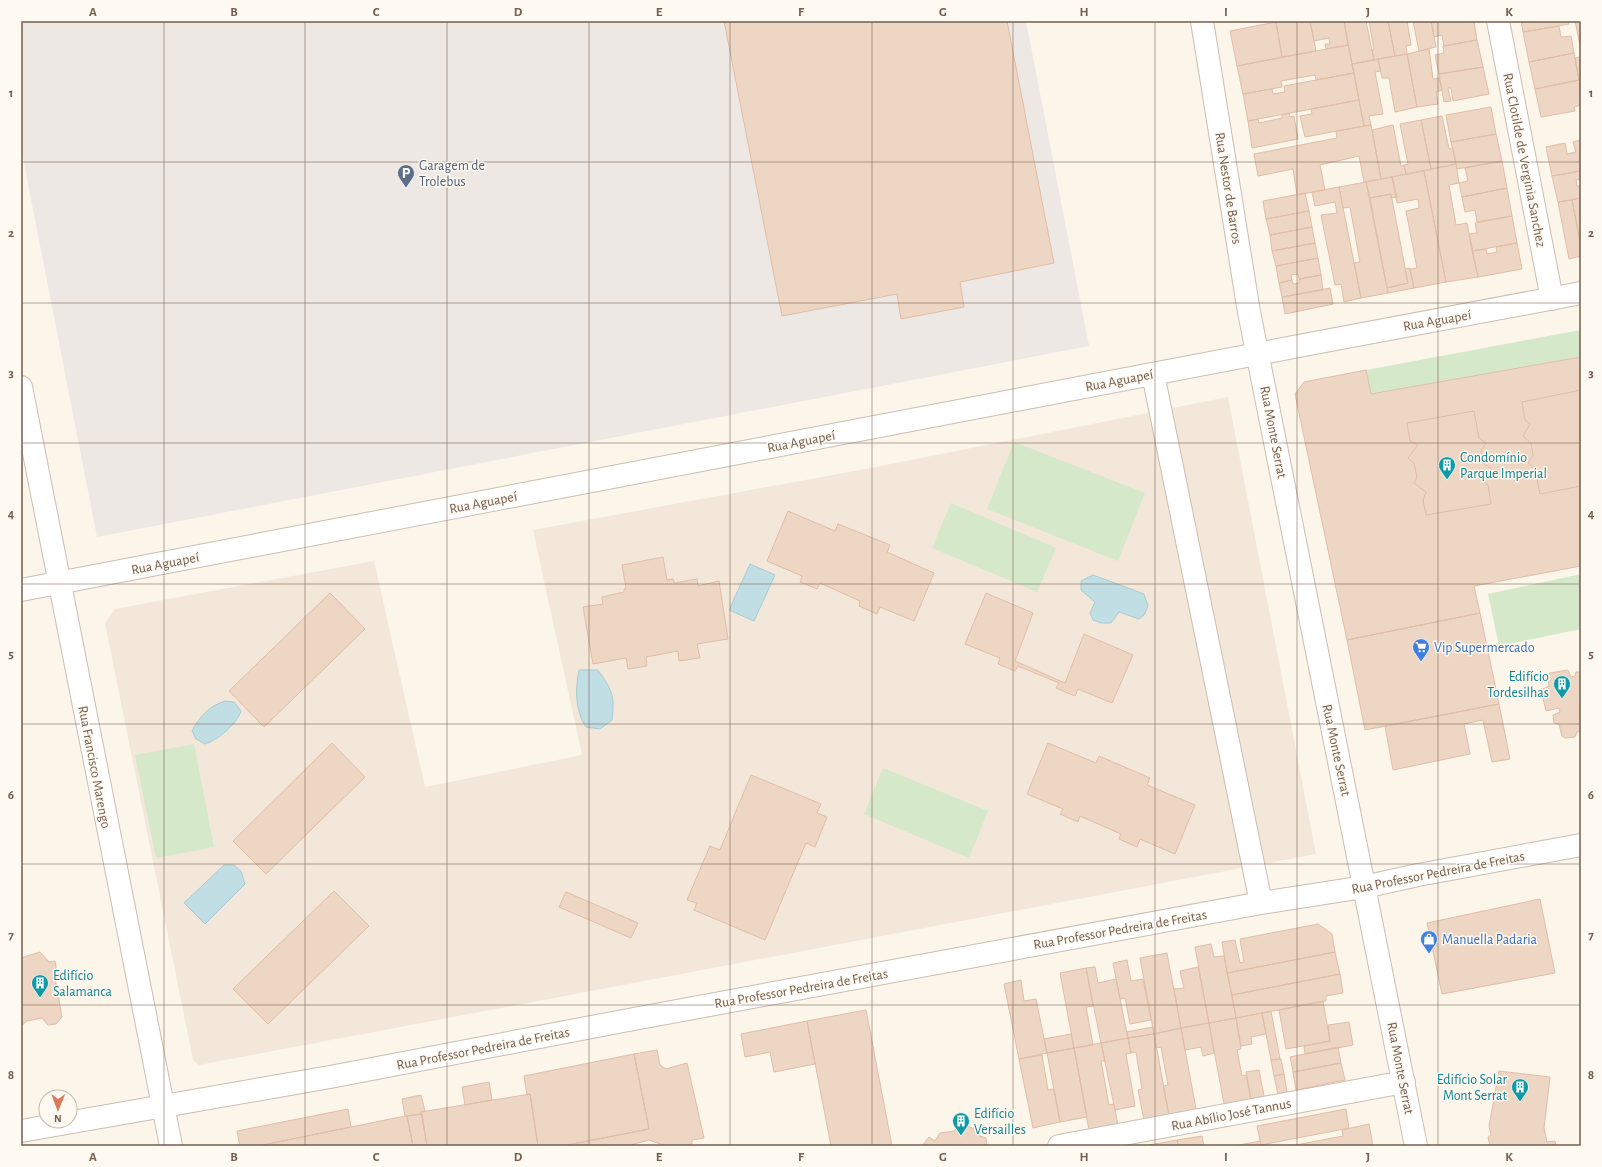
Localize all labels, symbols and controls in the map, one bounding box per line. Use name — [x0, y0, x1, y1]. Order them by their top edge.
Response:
text: A — [89, 6, 97, 19]
text: B — [230, 6, 238, 19]
text: C — [373, 6, 380, 19]
text: D — [514, 6, 523, 19]
text: E — [656, 6, 663, 19]
text: F — [798, 6, 805, 19]
text: G — [939, 6, 947, 19]
text: H — [1079, 6, 1089, 19]
text: I — [1224, 6, 1228, 19]
text: J — [1366, 6, 1370, 19]
text: K — [1505, 6, 1513, 19]
street label: Rua Clotilde de Verginia Sanchez — [1500, 72, 1548, 249]
text: 1 — [9, 87, 13, 100]
text: 1 — [1589, 87, 1593, 100]
street label: Rua Nestor de Barros — [1212, 131, 1244, 245]
place label: Garagem de Trolebus — [419, 159, 485, 189]
parking icon: Garagem de Trolebus — [396, 163, 416, 188]
text: 2 — [8, 227, 14, 240]
text: 2 — [1588, 227, 1594, 240]
street label: Rua Aguapeí — [1402, 308, 1473, 334]
text: 3 — [8, 367, 14, 380]
street label: Rua Aguapeí — [1084, 367, 1155, 394]
text: 3 — [1588, 367, 1594, 380]
street label: Rua Monte Serrat — [1257, 385, 1289, 480]
street label: Rua Aguapeí — [766, 428, 837, 455]
place label: Condomínio Parque Imperial — [1460, 451, 1547, 481]
building icon: Condomínio Parque Imperial — [1437, 455, 1457, 480]
street label: Rua Aguapeí — [448, 489, 519, 516]
text: 4 — [8, 508, 15, 521]
text: 4 — [1588, 508, 1595, 521]
street label: Rua Aguapeí — [130, 550, 201, 577]
supermarket icon: Vip Supermercado — [1411, 637, 1431, 662]
place label: Vip Supermercado — [1434, 641, 1535, 655]
text: 5 — [8, 648, 14, 661]
text: 5 — [1588, 648, 1594, 661]
place label: Edifício Tordesilhas — [1487, 670, 1549, 700]
building icon: Edifício Tordesilhas — [1552, 674, 1572, 699]
street label: Rua Monte Serrat — [1319, 703, 1353, 798]
street label: Rua Francisco Marengo — [75, 705, 113, 830]
text: 6 — [8, 789, 14, 802]
text: 6 — [1588, 789, 1594, 802]
street label: Rua Professor Pedreira de Freitas — [1351, 849, 1526, 897]
street label: Rua Professor Pedreira de Freitas — [1032, 908, 1208, 952]
text: 7 — [8, 929, 14, 942]
shop icon: Manuella Padaria — [1419, 929, 1439, 954]
text: 7 — [1588, 929, 1594, 942]
place label: Manuella Padaria — [1442, 933, 1538, 947]
street label: Rua Professor Pedreira de Freitas — [713, 967, 889, 1011]
place label: Edifício Salamanca — [53, 969, 113, 999]
building icon: Edifício Salamanca — [30, 973, 50, 998]
street label: Rua Monte Serrat — [1384, 1021, 1416, 1116]
street label: Rua Professor Pedreira de Freitas — [396, 1025, 571, 1073]
text: 8 — [8, 1069, 14, 1082]
text: 8 — [1588, 1069, 1594, 1082]
place label: Edifício Solar Mont Serrat — [1437, 1073, 1508, 1103]
building icon: Edifício Solar Mont Serrat — [1510, 1077, 1530, 1102]
north arrow — [38, 1089, 78, 1129]
street label: Rua Abílio José Tannus — [1170, 1096, 1292, 1133]
place label: Edifício Versailles — [974, 1107, 1026, 1137]
building icon: Edifício Versailles — [951, 1111, 971, 1136]
text: N — [54, 1113, 62, 1124]
text: A — [89, 1151, 97, 1164]
text: B — [230, 1151, 238, 1164]
text: C — [373, 1151, 380, 1164]
text: D — [514, 1151, 523, 1164]
text: E — [656, 1151, 663, 1164]
text: F — [798, 1151, 805, 1164]
text: G — [939, 1151, 947, 1164]
text: H — [1079, 1151, 1089, 1164]
text: I — [1224, 1151, 1228, 1164]
text: J — [1366, 1151, 1370, 1164]
text: K — [1505, 1151, 1513, 1164]

